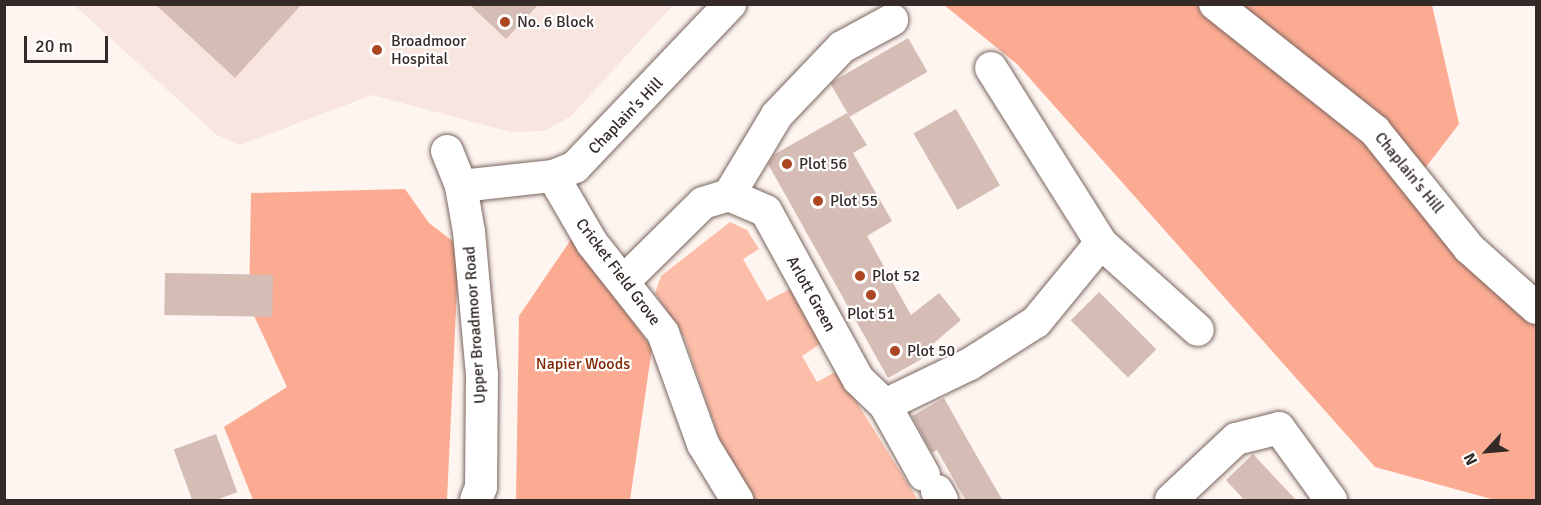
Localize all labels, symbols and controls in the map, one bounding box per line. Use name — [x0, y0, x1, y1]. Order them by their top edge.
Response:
place label: No. 6 Block — [517, 12, 594, 32]
marker: No. 6 Block — [498, 15, 512, 29]
scale bar — [27, 24, 111, 62]
place label: Broadmoor Hospital — [391, 31, 466, 69]
text: 20 m — [35, 35, 73, 57]
marker: Broadmoor Hospital — [368, 41, 386, 59]
street label: Chaplain's Hill — [585, 74, 667, 158]
street label: Chaplain's Hill — [1370, 128, 1448, 218]
place label: Plot 56 — [799, 154, 847, 174]
marker: Plot 56 — [780, 157, 794, 171]
place label: Plot 55 — [830, 191, 878, 211]
marker: Plot 55 — [811, 194, 825, 208]
street label: Cricket Field Grove — [572, 215, 664, 329]
street label: Upper Broadmoor Road — [460, 246, 490, 404]
street label: Arlott Green — [782, 253, 840, 335]
place label: Plot 52 — [872, 266, 920, 286]
marker: Plot 52 — [853, 269, 867, 283]
marker: Plot 51 — [864, 288, 878, 302]
place label: Plot 51 — [847, 304, 895, 324]
place label: Plot 50 — [907, 341, 955, 361]
marker: Plot 50 — [888, 344, 902, 358]
park label: Napier Woods — [536, 354, 630, 374]
north arrow — [1457, 421, 1517, 481]
text: N — [1459, 450, 1482, 468]

